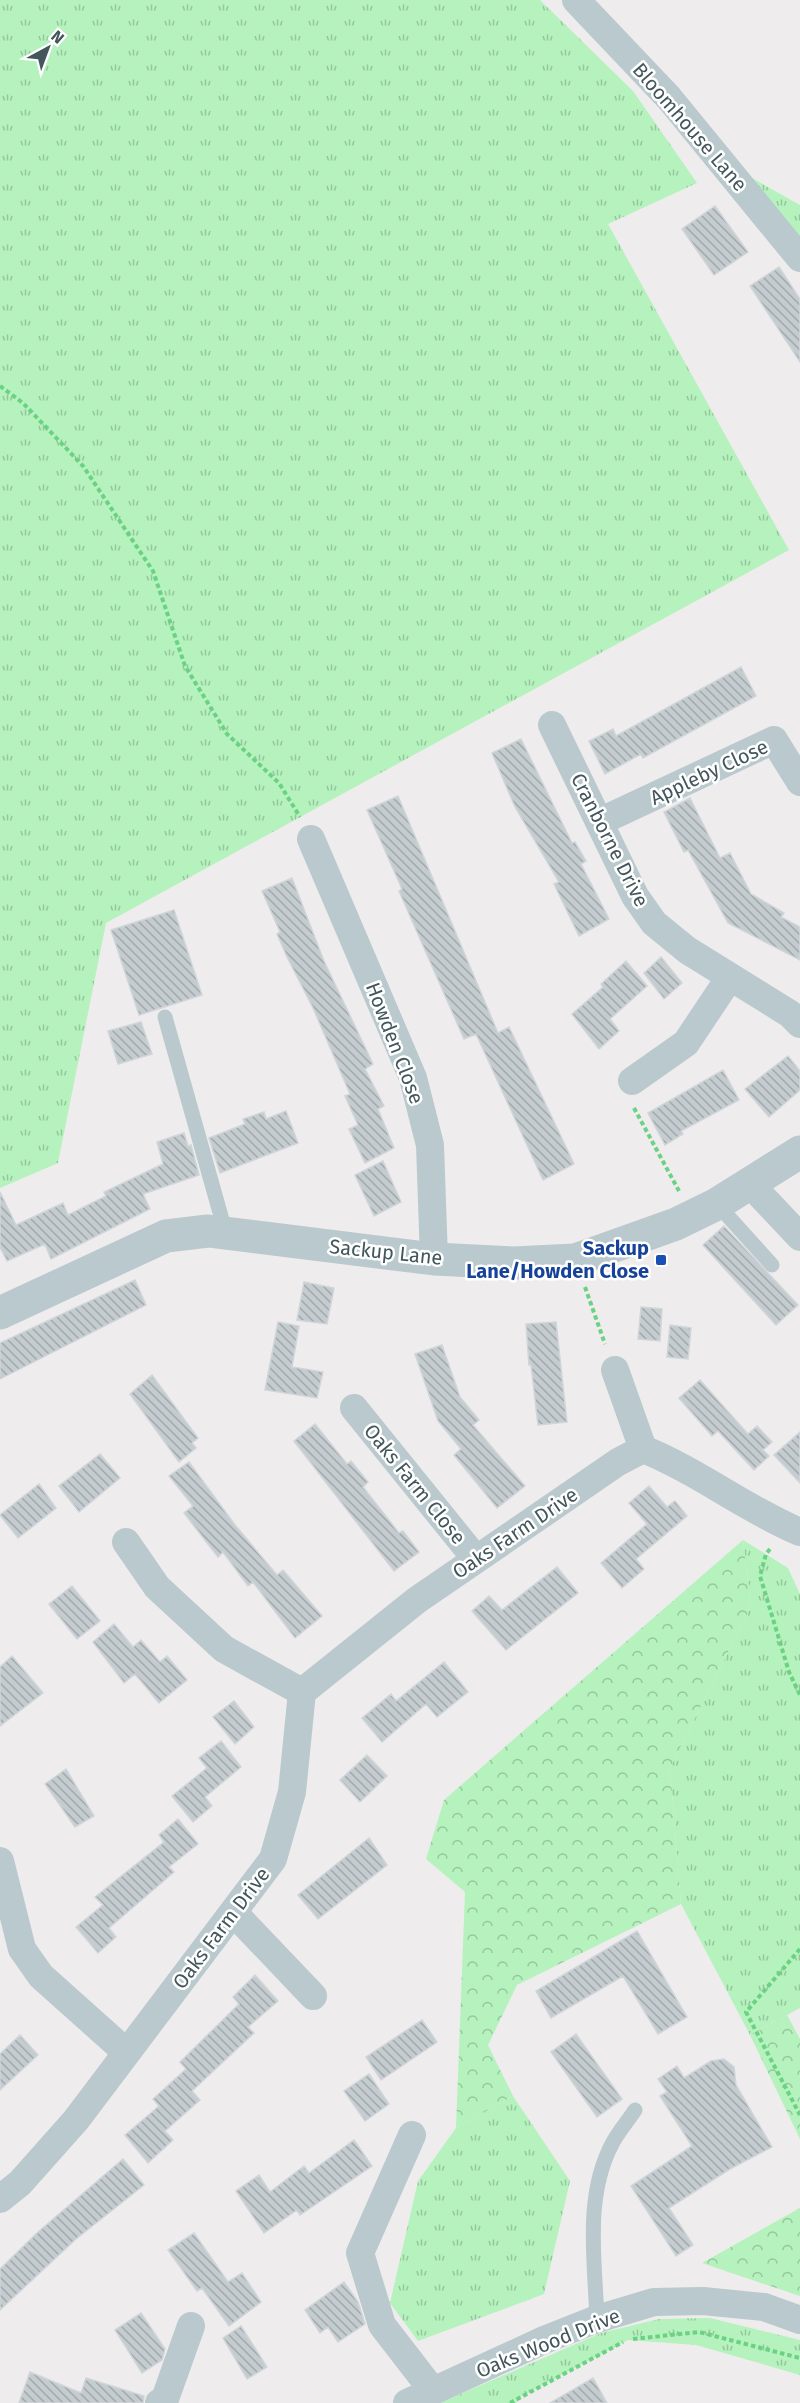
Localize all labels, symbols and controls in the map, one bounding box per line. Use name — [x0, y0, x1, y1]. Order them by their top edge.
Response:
north arrow — [18, 18, 78, 78]
text: N — [47, 26, 68, 48]
street label: Bloomhouse Lane — [628, 58, 752, 196]
street label: Appleby Close — [646, 734, 772, 810]
street label: Cranborne Drive — [566, 769, 654, 911]
street label: Howden Close — [361, 979, 429, 1107]
street label: Sackup Lane — [328, 1234, 444, 1270]
place label: Sackup Lane/Howden Close — [466, 1236, 649, 1283]
marker: Sackup Lane/Howden Close — [654, 1253, 668, 1267]
street label: Oaks Farm Close — [359, 1419, 471, 1549]
street label: Oaks Farm Drive — [448, 1482, 582, 1584]
street label: Oaks Farm Drive — [168, 1863, 274, 1993]
street label: Oaks Wood Drive — [473, 2303, 623, 2383]

